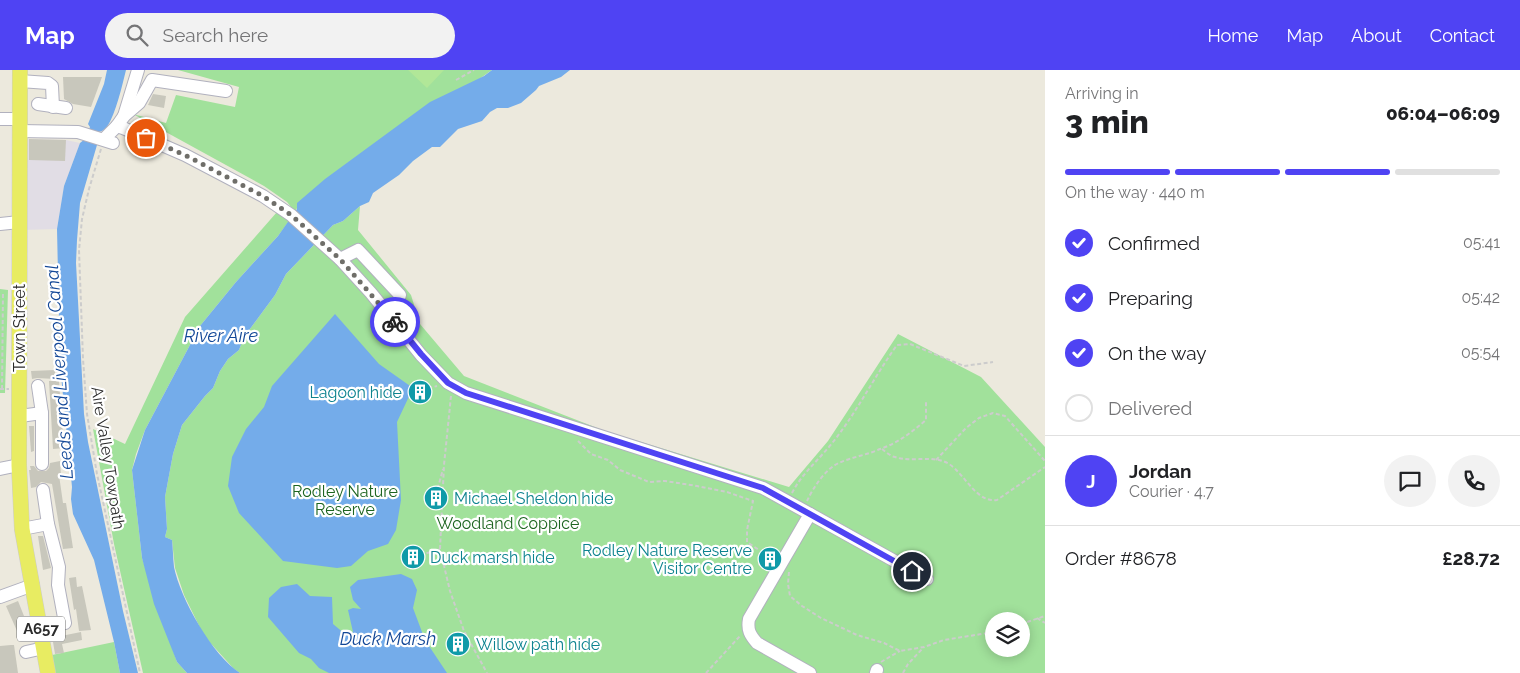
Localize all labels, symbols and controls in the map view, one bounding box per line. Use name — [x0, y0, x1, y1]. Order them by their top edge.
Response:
search box — [105, 13, 455, 58]
text: Map — [25, 21, 75, 50]
icon: search — [123, 21, 151, 49]
text: Search here — [163, 24, 268, 46]
text: Home — [1207, 25, 1258, 46]
text: Map — [1286, 25, 1323, 46]
text: About — [1351, 25, 1402, 46]
text: Contact — [1430, 25, 1495, 46]
text: Arriving in — [1065, 84, 1139, 103]
text: 06:04–06:09 — [1386, 102, 1500, 124]
text: 3 min — [1065, 103, 1149, 140]
pin — [125, 117, 167, 159]
icon: bag — [132, 124, 160, 152]
text: On the way · 440 m — [1065, 183, 1205, 202]
icon: check — [1065, 229, 1093, 257]
text: Confirmed — [1108, 232, 1200, 254]
text: 05:41 — [1463, 233, 1500, 252]
water label: Leeds and Liverpool Canal — [41, 264, 77, 480]
street label: Town Street — [10, 283, 29, 372]
icon: check — [1065, 284, 1093, 312]
text: Preparing — [1108, 287, 1193, 309]
text: 05:42 — [1461, 288, 1500, 307]
courier — [370, 297, 420, 347]
icon: bike — [381, 308, 409, 336]
water label: River Aire — [184, 325, 258, 346]
icon: check — [1065, 339, 1093, 367]
text: On the way — [1108, 342, 1207, 364]
text: 05:54 — [1461, 343, 1500, 362]
building icon: Lagoon hide — [407, 379, 433, 405]
place label: Lagoon hide — [309, 383, 402, 402]
street label: Aire Valley Towpath — [87, 385, 129, 531]
text: Delivered — [1108, 397, 1192, 419]
button: chat — [1384, 455, 1436, 507]
button: phone — [1448, 455, 1500, 507]
text: Jordan — [1129, 460, 1192, 482]
text: J — [1086, 470, 1096, 492]
park label: Rodley Nature Reserve — [292, 482, 398, 519]
text: Courier · 4.7 — [1129, 482, 1214, 501]
building icon: Michael Sheldon hide — [423, 485, 449, 511]
place label: Michael Sheldon hide — [454, 489, 614, 508]
park label: Woodland Coppice — [437, 514, 579, 533]
place label: Rodley Nature Reserve Visitor Centre — [582, 541, 752, 578]
building icon: Duck marsh hide — [400, 544, 426, 570]
building icon: Rodley Nature Reserve Visitor Centre — [757, 546, 783, 572]
text: Order #8678 — [1065, 547, 1177, 569]
text: £28.72 — [1442, 547, 1500, 569]
place label: Duck marsh hide — [430, 548, 555, 567]
pin — [891, 550, 933, 592]
icon: home — [898, 557, 926, 585]
map controls — [985, 612, 1030, 657]
button: layers — [985, 612, 1030, 657]
road number: A657 — [17, 616, 65, 642]
water label: Duck Marsh — [340, 628, 436, 649]
building icon: Willow path hide — [445, 631, 471, 657]
place label: Willow path hide — [476, 635, 600, 654]

